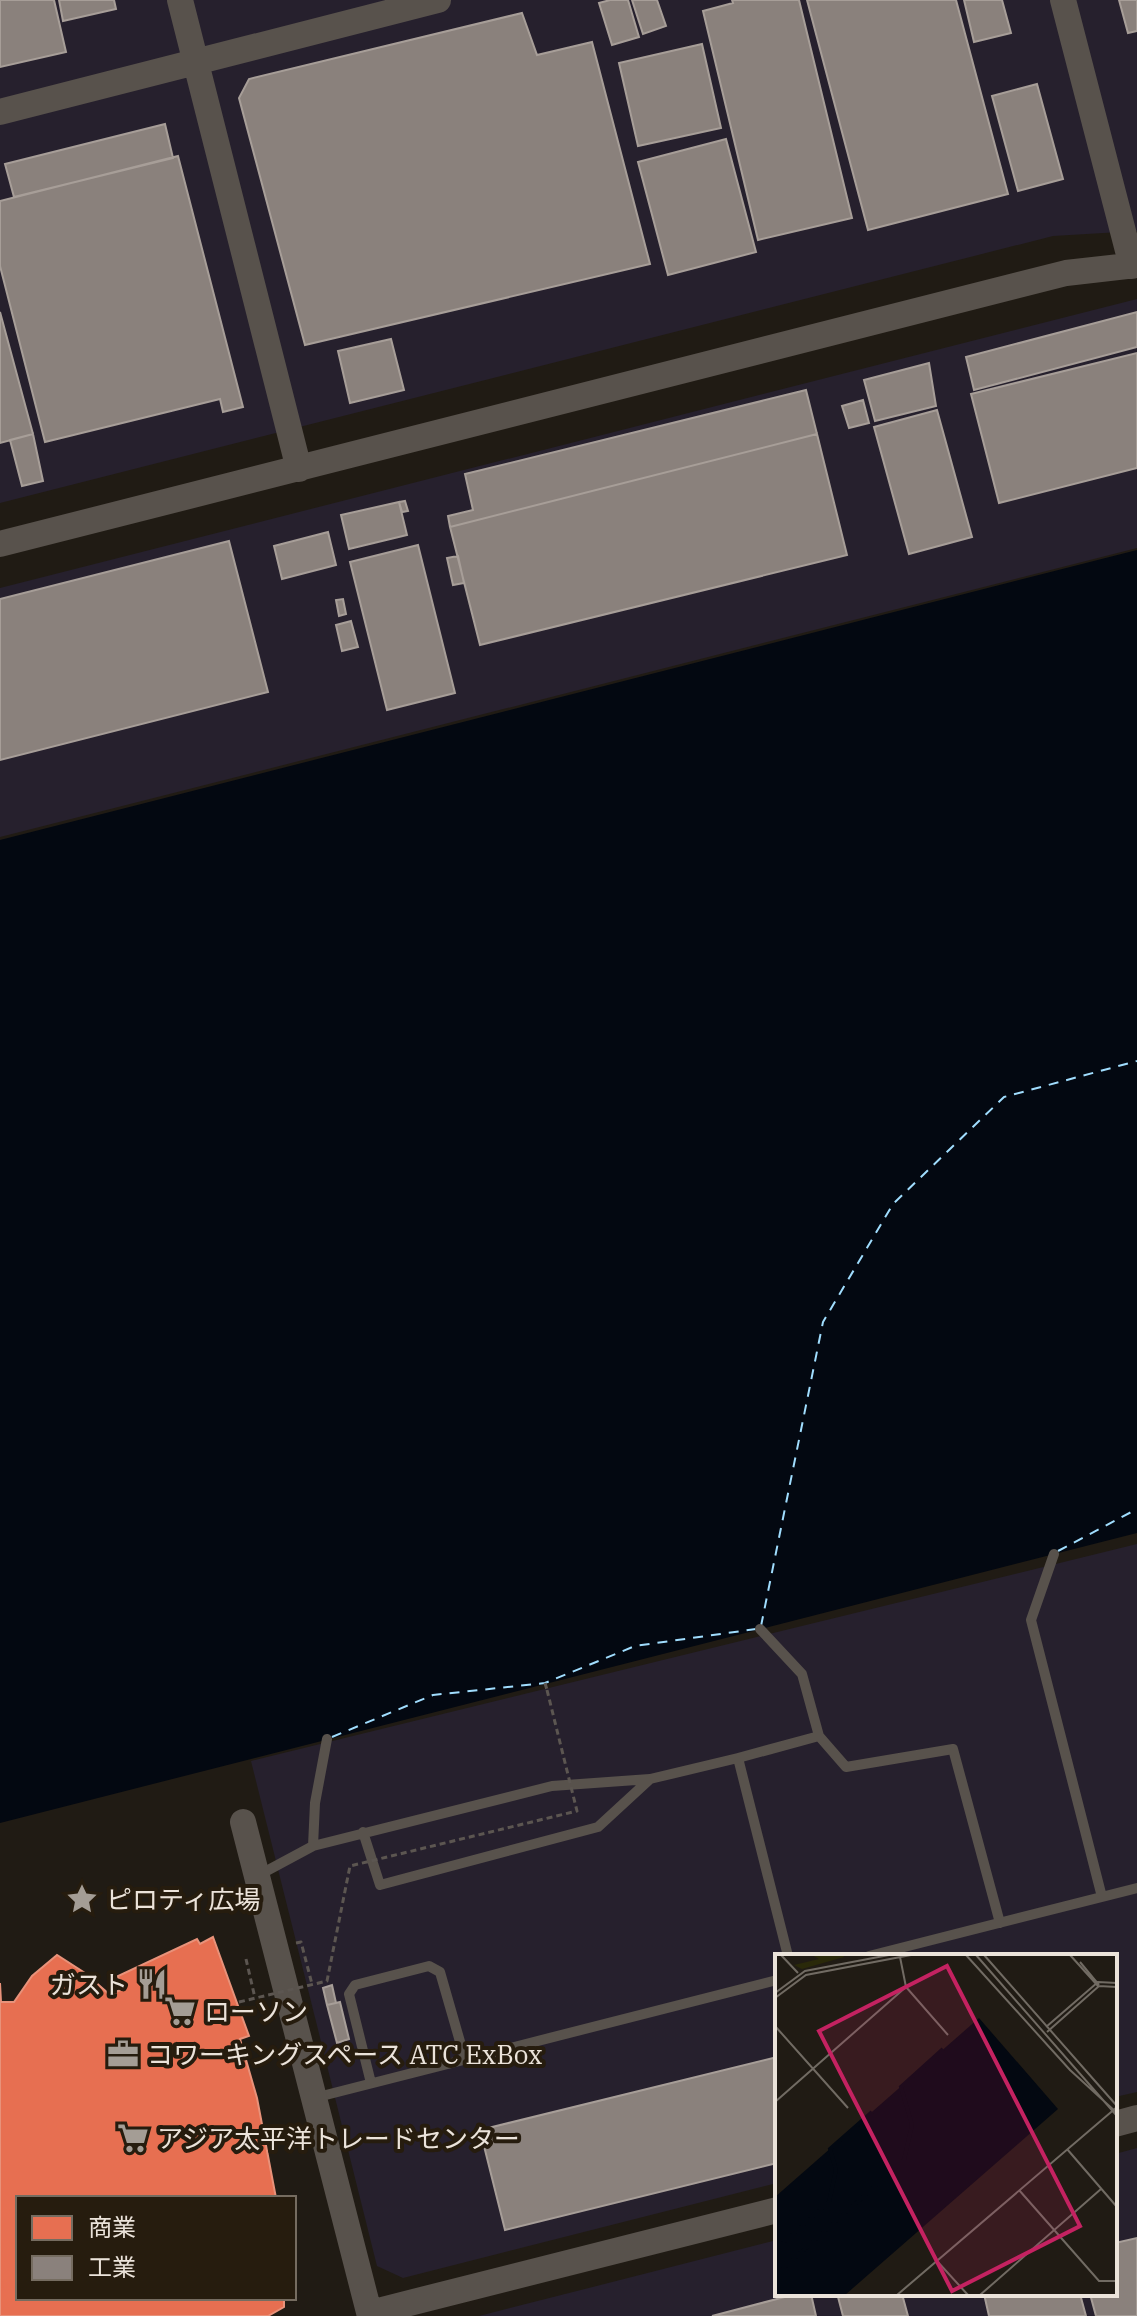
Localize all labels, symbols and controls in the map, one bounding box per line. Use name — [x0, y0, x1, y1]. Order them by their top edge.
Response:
place icon: ピロティ広場 — [65, 1882, 99, 1916]
place label: ピロティ広場 — [106, 1882, 260, 1916]
inset map — [775, 1954, 1117, 2296]
place label: ガスト — [50, 1967, 128, 2001]
restaurant icon: ガスト — [135, 1967, 169, 2001]
supermarket icon: ローソン — [163, 1994, 197, 2028]
place label: ローソン — [204, 1994, 308, 2028]
office icon: コワーキングスペース ATC ExBox — [106, 2037, 140, 2071]
place label: コワーキングスペース ATC ExBox — [147, 2037, 543, 2071]
supermarket icon: アジア太平洋トレードセンター — [116, 2121, 150, 2155]
place label: アジア太平洋トレードセンター — [157, 2121, 520, 2155]
legend — [16, 2196, 296, 2300]
text: 商業 — [88, 2211, 136, 2243]
text: 工業 — [88, 2251, 136, 2283]

